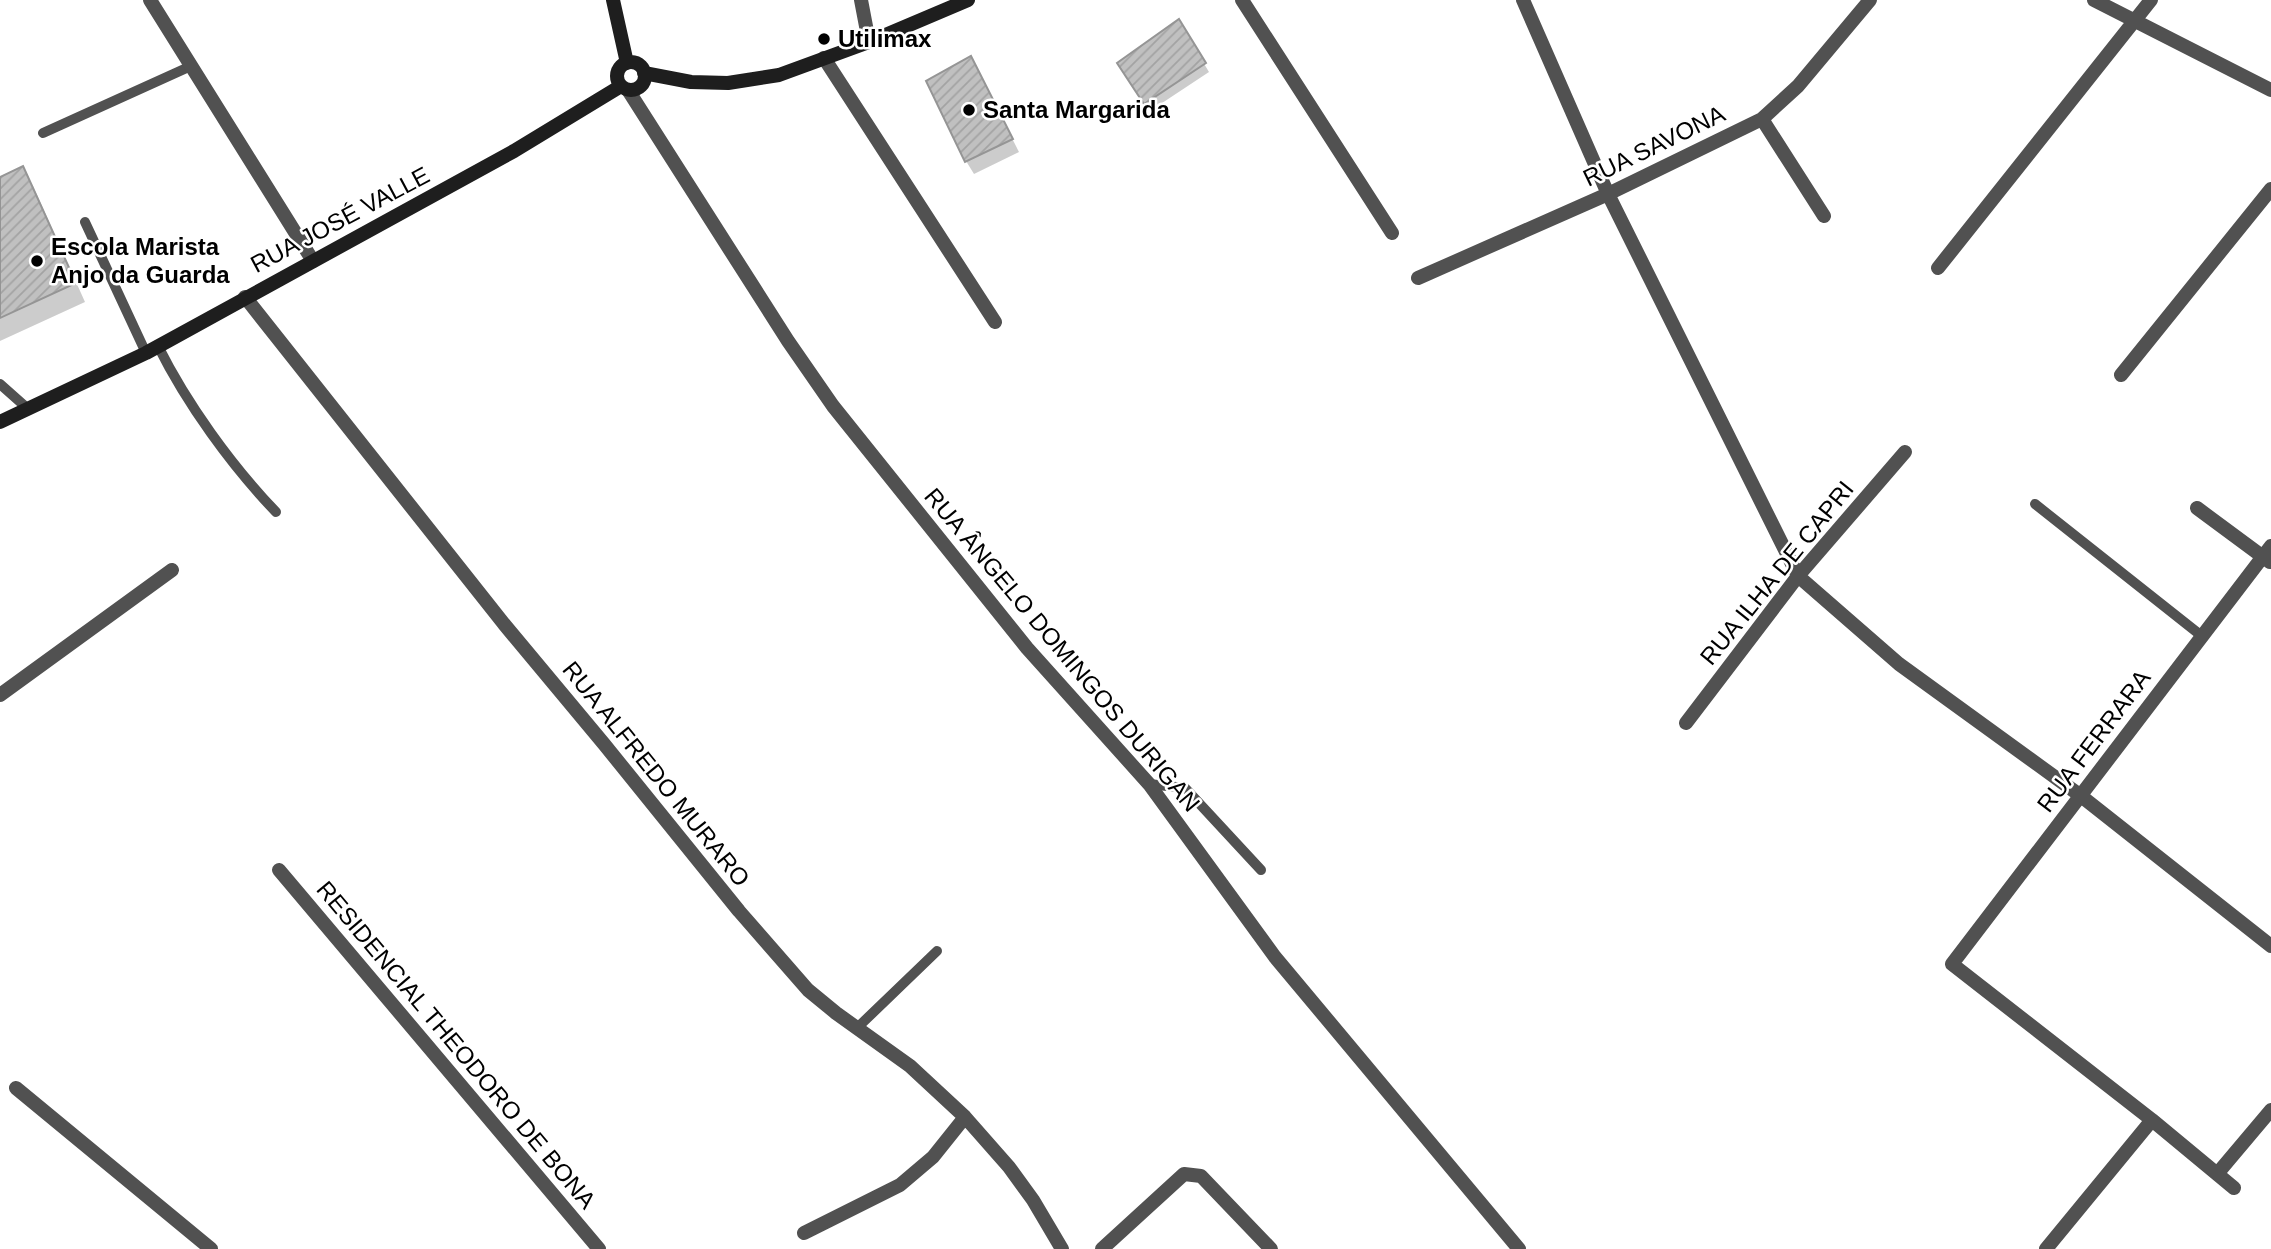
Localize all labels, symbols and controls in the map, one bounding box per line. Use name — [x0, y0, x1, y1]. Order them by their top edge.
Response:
place label: Utilimax — [838, 25, 932, 52]
marker: Utilimax — [816, 31, 832, 47]
place label: Santa Margarida — [983, 96, 1170, 123]
street label: RUA SAVONA — [1579, 100, 1729, 191]
marker: Santa Margarida — [961, 102, 977, 118]
street label: RUA JOSÉ VALLE — [246, 161, 434, 278]
place label: Escola Marista Anjo da Guarda — [51, 233, 230, 288]
marker: Escola Marista Anjo da Guarda — [29, 253, 45, 269]
street label: RUA ILHA DE CAPRI — [1694, 476, 1859, 670]
street label: RUA ÂNGELO DOMINGOS DURIGAN — [919, 483, 1206, 817]
street label: RUA ALFREDO MURARO — [557, 656, 755, 892]
street label: RUA FERRARA — [2031, 664, 2156, 817]
street label: RESIDENCIAL THEODORO DE BONA — [311, 876, 601, 1214]

